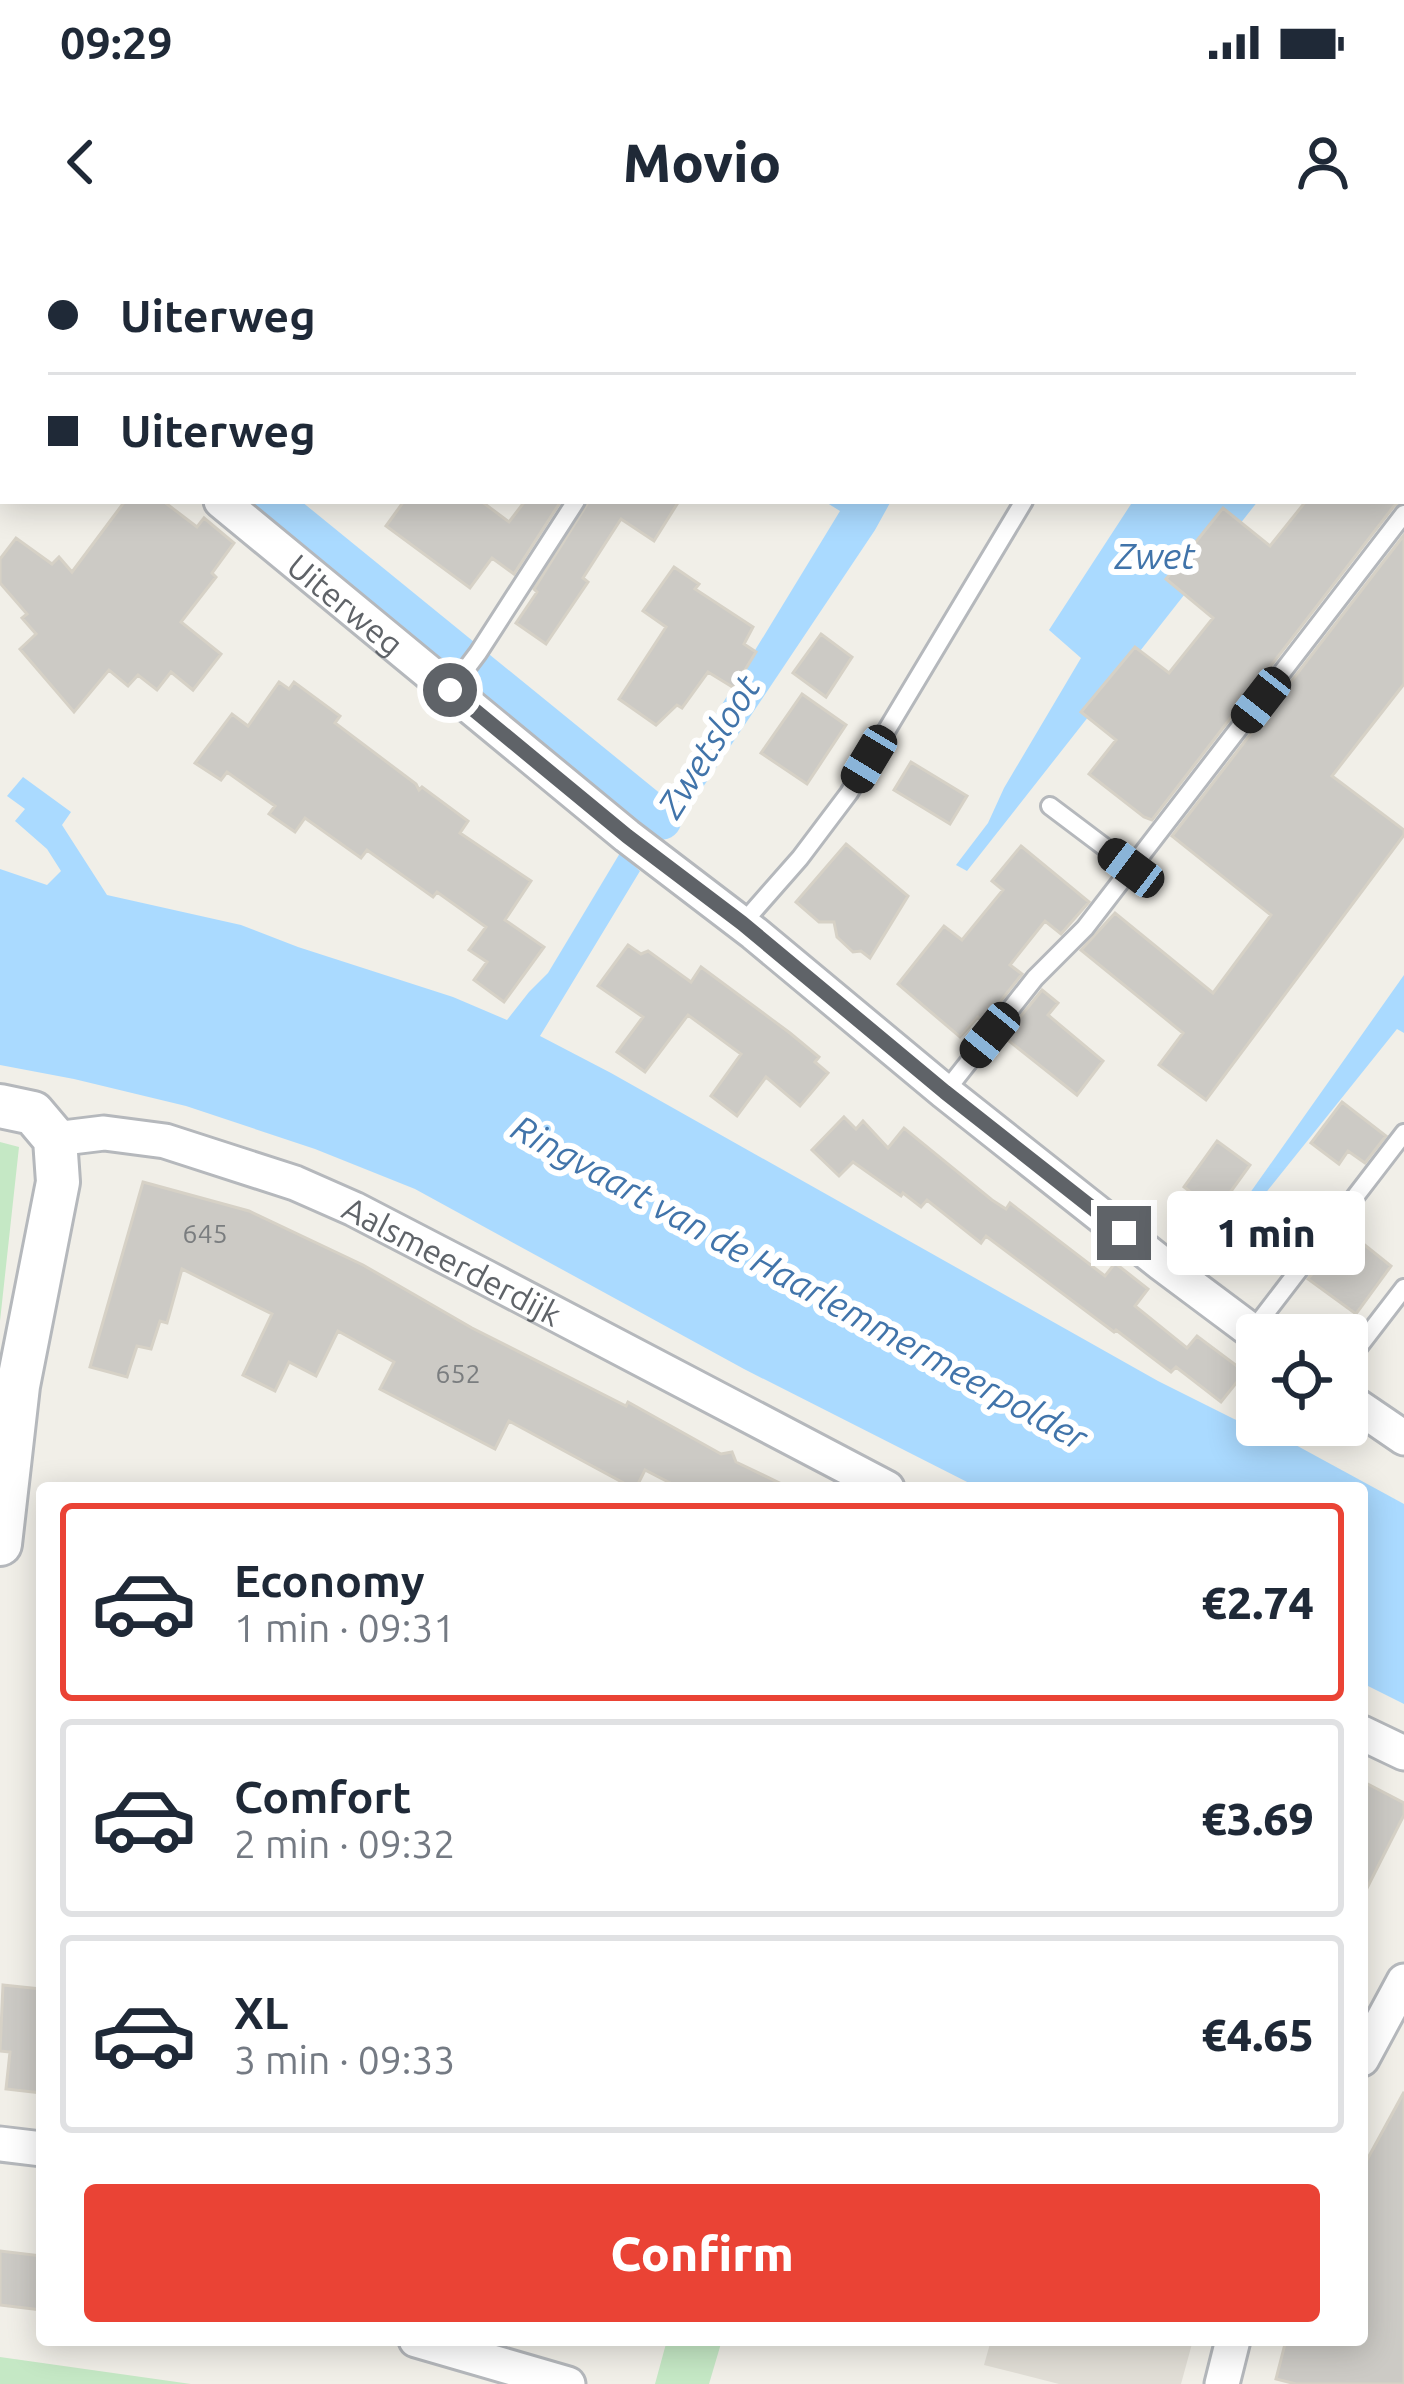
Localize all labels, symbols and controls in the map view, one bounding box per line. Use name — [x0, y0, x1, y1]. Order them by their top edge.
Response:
text: 09:29 — [60, 17, 173, 68]
icon: back — [48, 129, 114, 195]
icon: person — [1290, 129, 1356, 195]
text: Movio — [623, 132, 781, 192]
text: Uiterweg — [120, 290, 316, 341]
text: Uiterweg — [120, 405, 316, 456]
water label: Zwet — [1114, 535, 1196, 576]
street label: Uiterweg — [281, 546, 411, 662]
car — [1225, 661, 1297, 739]
route start — [423, 663, 477, 717]
water label: Zwetsloot — [648, 667, 768, 825]
car — [835, 719, 903, 799]
car — [1091, 832, 1171, 904]
car — [953, 996, 1027, 1074]
water label: Ringvaart van de Haarlemmermeerpolder — [505, 1106, 1096, 1458]
street label: Aalsmeerderdijk — [337, 1188, 568, 1333]
callout: 1 min — [1166, 1191, 1364, 1275]
route end — [1097, 1206, 1151, 1260]
text: 1 min — [1216, 1211, 1316, 1254]
house number: 645 — [182, 1218, 228, 1248]
map controls — [1236, 1314, 1368, 1446]
button: locate — [1236, 1314, 1368, 1446]
house number: 652 — [435, 1358, 481, 1388]
icon: car — [90, 1548, 198, 1656]
text: Economy — [234, 1555, 425, 1606]
text: €2.74 — [1201, 1577, 1314, 1628]
text: 1 min · 09:31 — [234, 1606, 455, 1649]
icon: car — [90, 1764, 198, 1872]
text: Comfort — [234, 1771, 411, 1822]
text: €3.69 — [1201, 1793, 1314, 1844]
text: 2 min · 09:32 — [234, 1822, 455, 1865]
icon: car — [90, 1980, 198, 2088]
text: XL — [234, 1987, 288, 2038]
text: €4.65 — [1201, 2009, 1314, 2060]
text: 3 min · 09:33 — [234, 2038, 455, 2081]
button: Confirm — [84, 2184, 1320, 2322]

